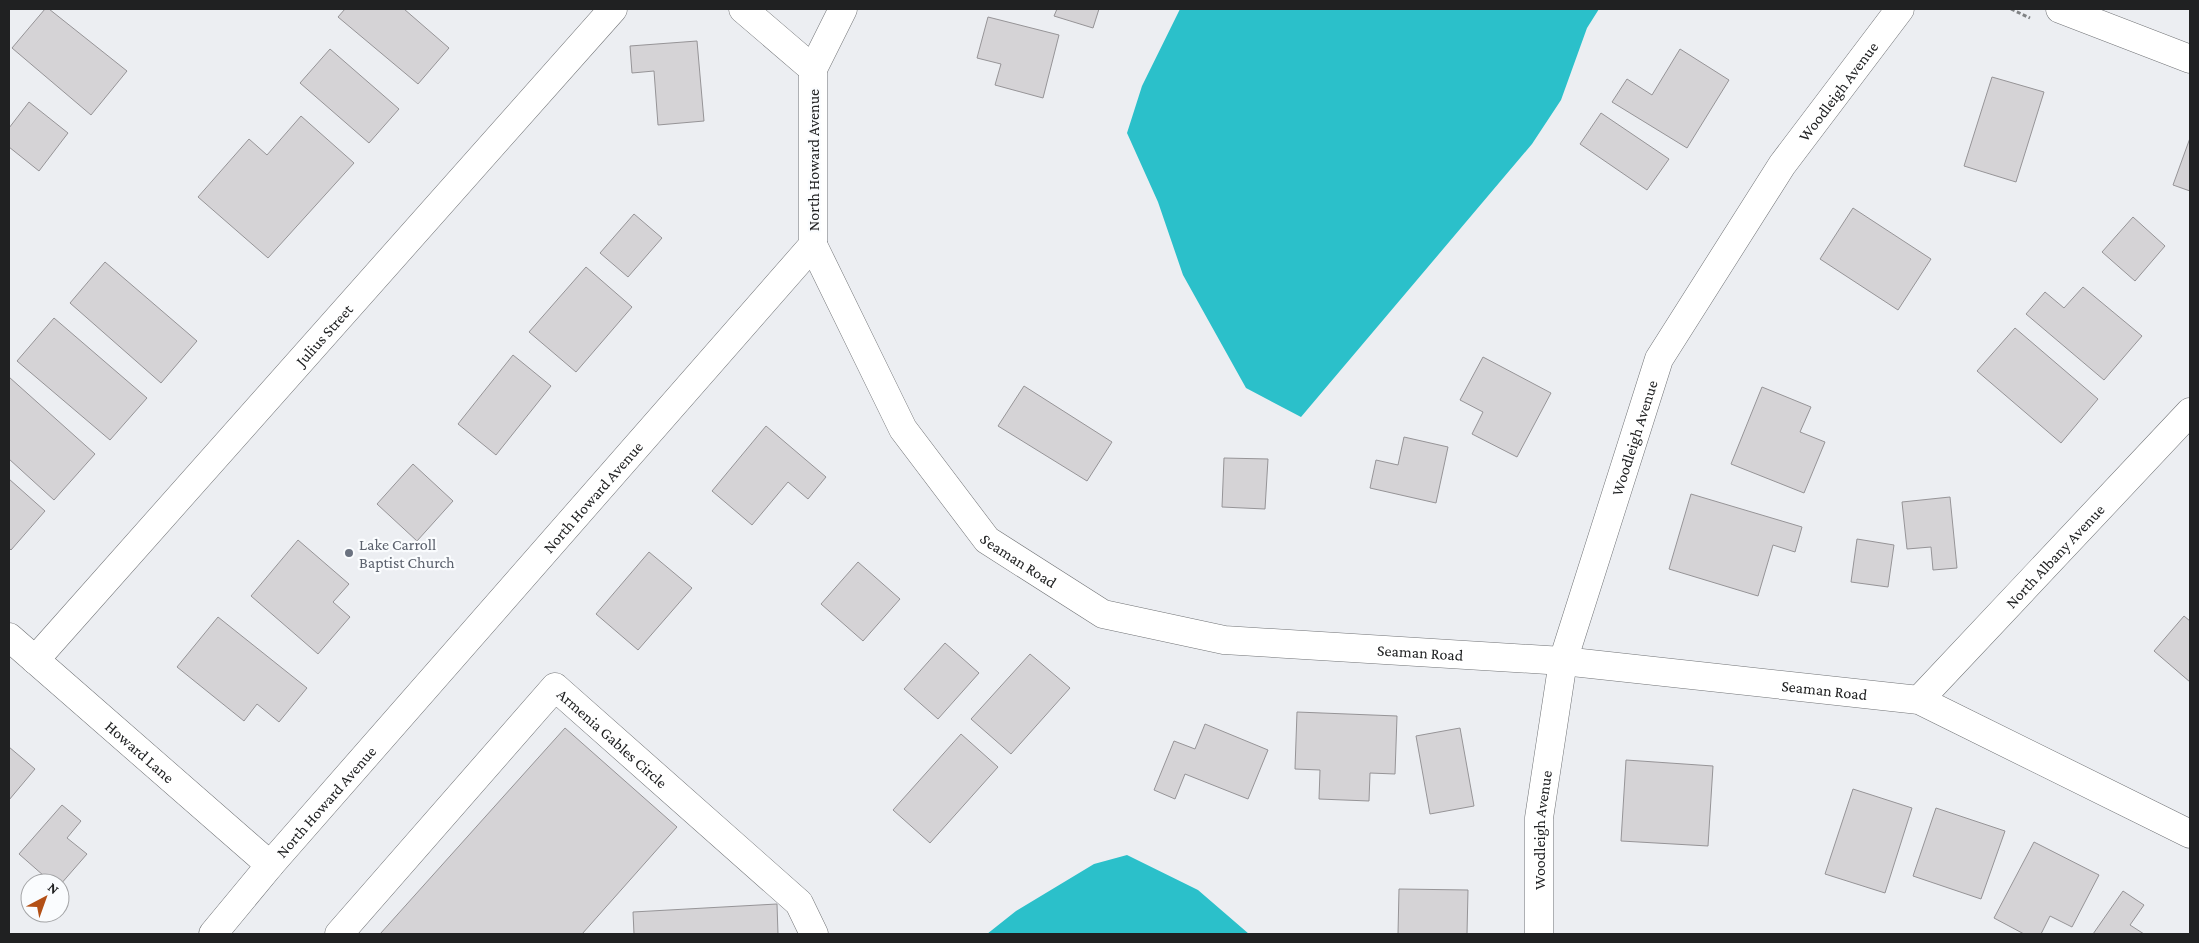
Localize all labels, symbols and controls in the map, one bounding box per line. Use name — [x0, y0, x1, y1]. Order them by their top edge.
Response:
street label: Woodleigh Avenue — [1795, 38, 1881, 144]
street label: North Howard Avenue — [805, 89, 822, 231]
street label: Julius Street — [291, 300, 356, 371]
street label: Woodleigh Avenue — [1608, 378, 1660, 498]
street label: North Howard Avenue — [539, 438, 646, 556]
street label: North Albany Avenue — [2002, 500, 2107, 611]
street label: Seaman Road — [977, 531, 1060, 591]
place label: Lake Carroll Baptist Church — [359, 536, 455, 572]
marker: Lake Carroll Baptist Church — [343, 547, 355, 559]
street label: Seaman Road — [1377, 641, 1464, 663]
street label: Seaman Road — [1781, 676, 1869, 703]
street label: Armenia Gables Circle — [554, 685, 671, 791]
street label: Howard Lane — [102, 717, 178, 786]
street label: North Howard Avenue — [272, 742, 379, 861]
street label: Woodleigh Avenue — [1531, 769, 1555, 890]
north arrow — [20, 873, 70, 923]
text: N — [45, 879, 63, 898]

